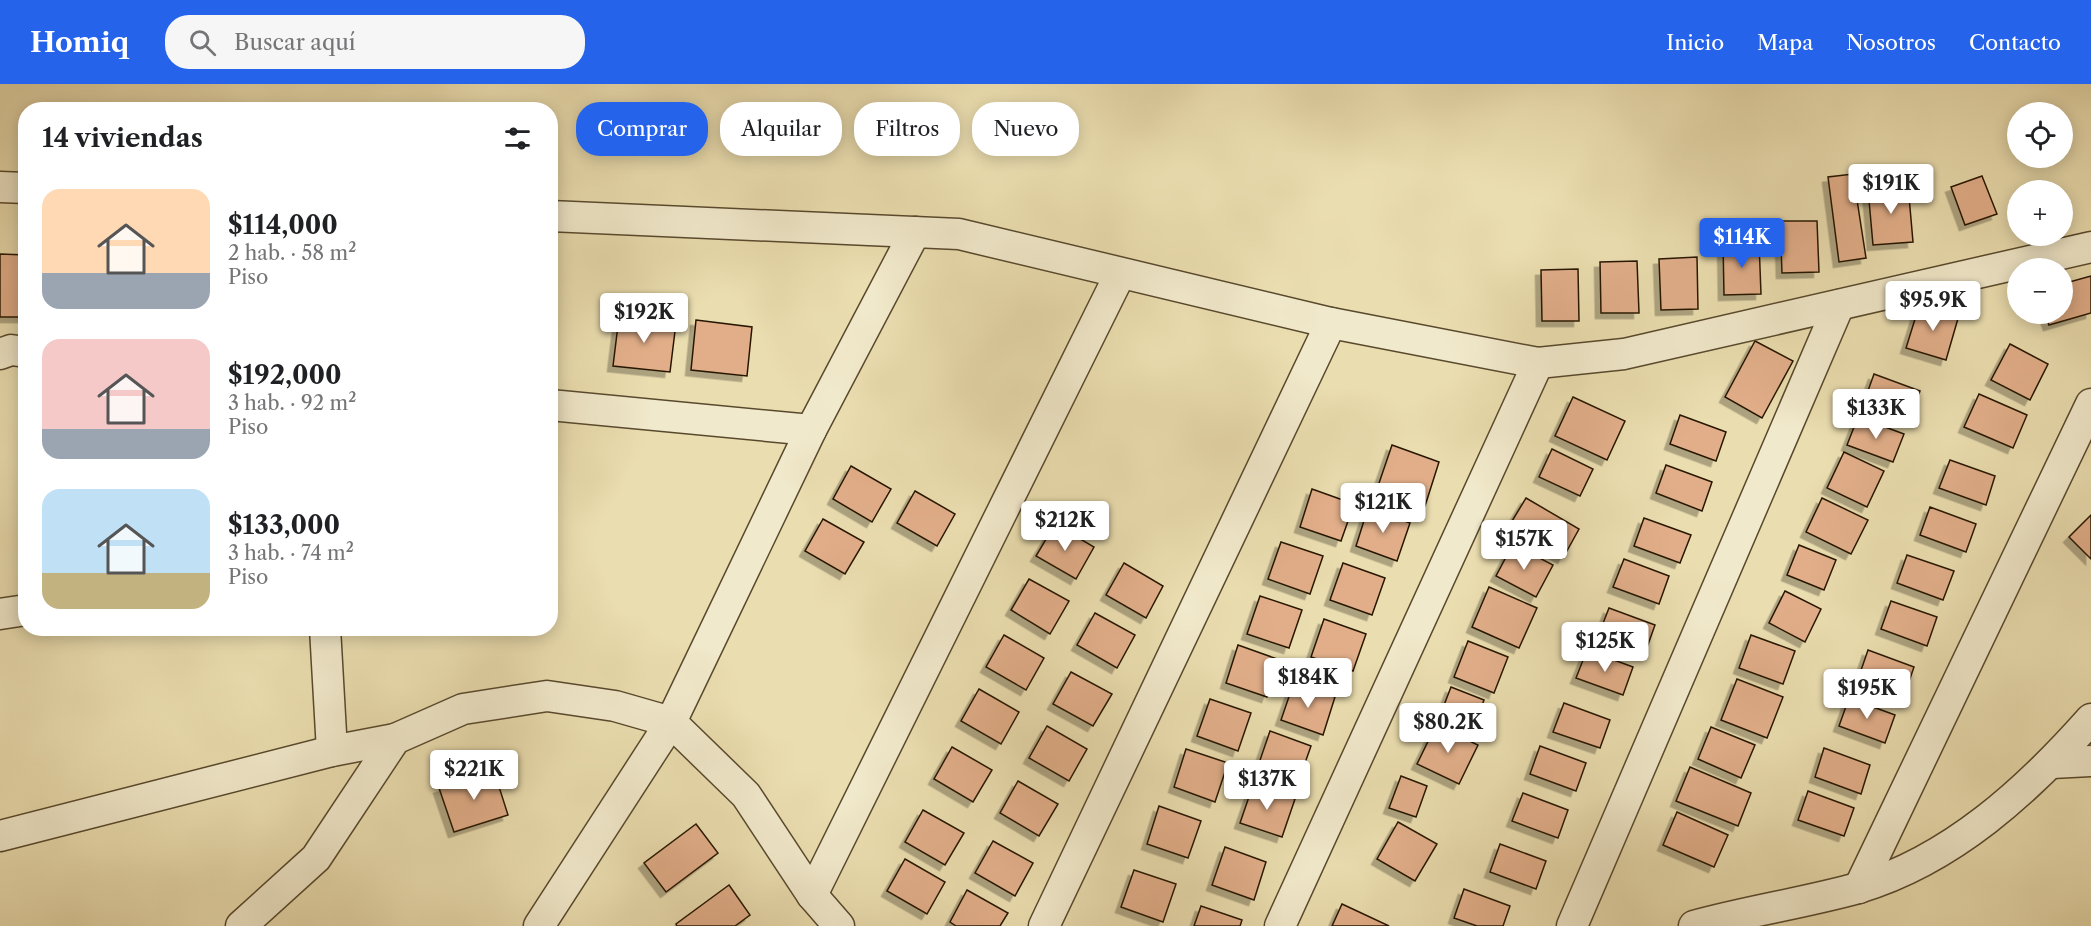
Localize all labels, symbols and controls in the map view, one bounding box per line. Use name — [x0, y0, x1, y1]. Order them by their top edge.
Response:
search box — [165, 15, 585, 69]
text: Homiq — [30, 25, 129, 59]
icon: search — [186, 26, 219, 59]
text: Buscar aquí — [234, 29, 356, 56]
text: Inicio — [1666, 30, 1724, 55]
text: Mapa — [1757, 30, 1813, 55]
text: Nosotros — [1846, 30, 1936, 55]
text: Contacto — [1969, 30, 2061, 55]
chip: Comprar — [576, 102, 708, 156]
chip: Alquilar — [720, 102, 842, 156]
chip: Filtros — [854, 102, 960, 156]
chip: Nuevo — [972, 102, 1079, 156]
map controls — [2007, 102, 2073, 324]
button: locate — [2007, 102, 2073, 168]
text: 14 viviendas — [42, 122, 203, 154]
icon: filters — [501, 122, 534, 155]
pin: $191K — [1849, 164, 1933, 215]
text: $191K — [1862, 171, 1920, 195]
button: + — [2007, 180, 2073, 246]
text: $114,000 — [228, 209, 338, 241]
icon: home — [90, 213, 162, 285]
pin: $114K — [1700, 218, 1784, 269]
text: $114K — [1714, 225, 1771, 249]
text: 2 hab. · 58 m² — [228, 241, 356, 265]
button: − — [2007, 258, 2073, 324]
text: Piso — [228, 265, 268, 289]
pin: $95.9K — [1884, 281, 1982, 332]
text: $95.9K — [1899, 288, 1967, 312]
pin: $192K — [602, 293, 686, 344]
text: $192K — [614, 300, 674, 324]
text: $192,000 — [228, 359, 342, 391]
icon: home — [90, 363, 162, 435]
pin: $133K — [1834, 389, 1918, 440]
text: 3 hab. · 92 m² — [228, 391, 356, 415]
text: $133K — [1847, 396, 1905, 420]
text: Piso — [228, 415, 268, 439]
pin: $121K — [1341, 483, 1425, 534]
text: $121K — [1355, 490, 1411, 514]
pin: $212K — [1023, 501, 1107, 552]
text: $212K — [1035, 508, 1095, 532]
text: $133,000 — [228, 509, 340, 541]
icon: home — [90, 513, 162, 585]
pin: $157K — [1482, 520, 1566, 571]
text: $157K — [1495, 527, 1553, 551]
text: 3 hab. · 74 m² — [228, 541, 354, 565]
text: Piso — [228, 565, 268, 589]
pin: $125K — [1563, 622, 1647, 673]
text: $125K — [1576, 629, 1635, 653]
pin: $184K — [1266, 658, 1350, 709]
text: $184K — [1278, 665, 1338, 689]
pin: $195K — [1825, 669, 1909, 720]
text: $195K — [1837, 676, 1897, 700]
pin: $80.2K — [1399, 703, 1497, 754]
text: $80.2K — [1413, 710, 1483, 734]
pin: $221K — [432, 750, 516, 801]
text: $221K — [444, 757, 504, 781]
pin: $137K — [1225, 760, 1309, 811]
text: $137K — [1238, 767, 1296, 791]

